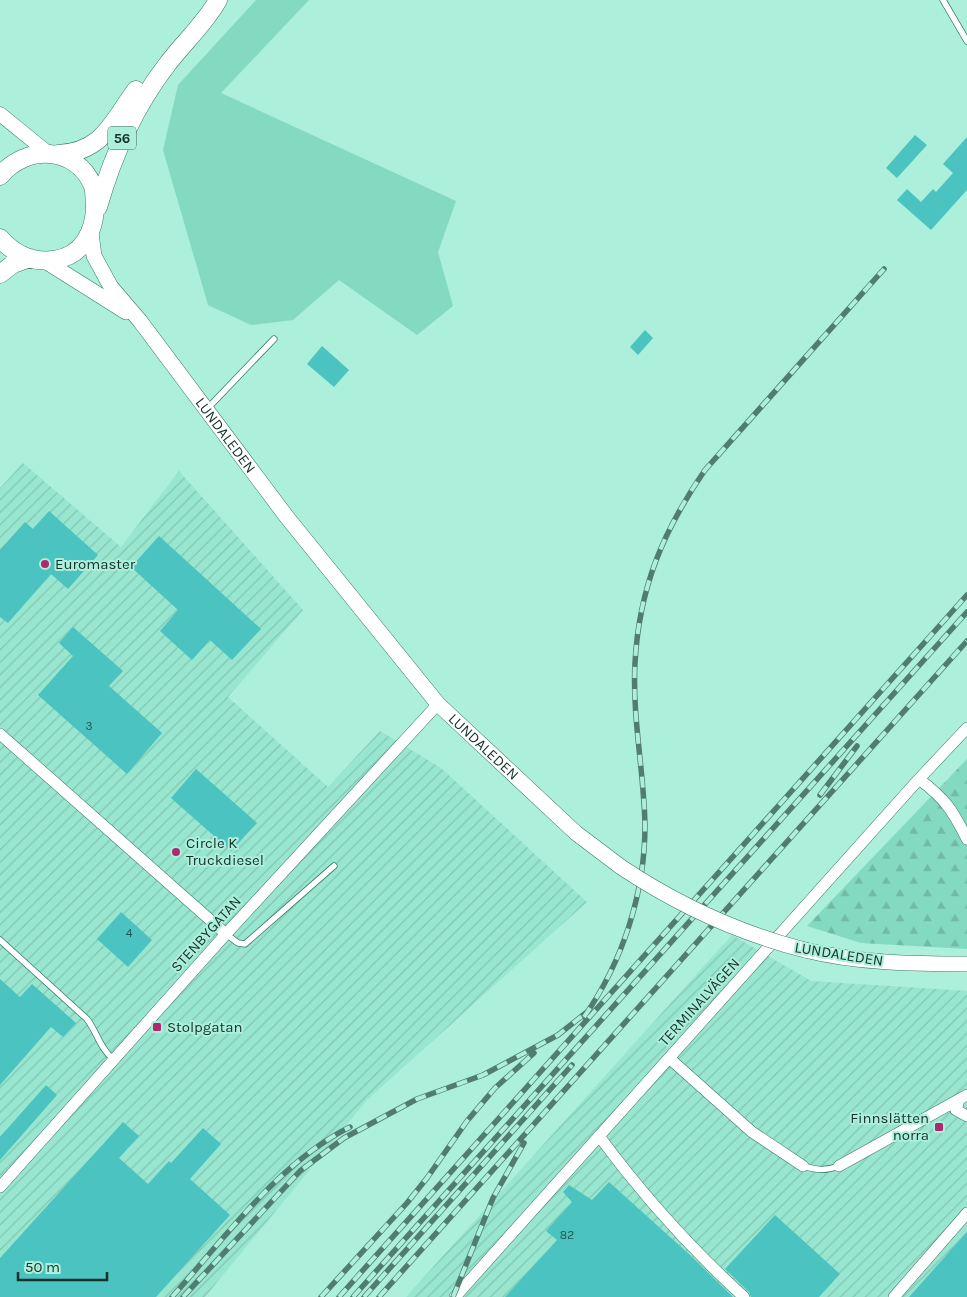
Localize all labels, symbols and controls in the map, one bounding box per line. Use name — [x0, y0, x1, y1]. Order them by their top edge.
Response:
road number: 56 — [108, 126, 136, 150]
street label: LUNDALEDEN — [191, 394, 260, 477]
place label: Euromaster — [55, 555, 136, 573]
marker: Euromaster — [39, 558, 51, 570]
street label: LUNDALEDEN — [445, 709, 522, 784]
house number: 3 — [85, 719, 93, 733]
place label: Circle K Truckdiesel — [186, 834, 264, 869]
marker: Circle K Truckdiesel — [170, 846, 182, 858]
street label: STENBYGATAN — [167, 892, 245, 976]
house number: 4 — [126, 926, 133, 940]
street label: LUNDALEDEN — [793, 938, 885, 970]
street label: TERMINALVÄGEN — [655, 954, 743, 1050]
place label: Stolpgatan — [167, 1018, 243, 1036]
marker: Stolpgatan — [151, 1021, 163, 1033]
place label: Finnslätten norra — [850, 1109, 929, 1144]
marker: Finnslätten norra — [933, 1121, 945, 1133]
house number: 82 — [560, 1228, 574, 1242]
scale bar — [18, 1250, 106, 1282]
text: 50 m — [25, 1258, 60, 1276]

